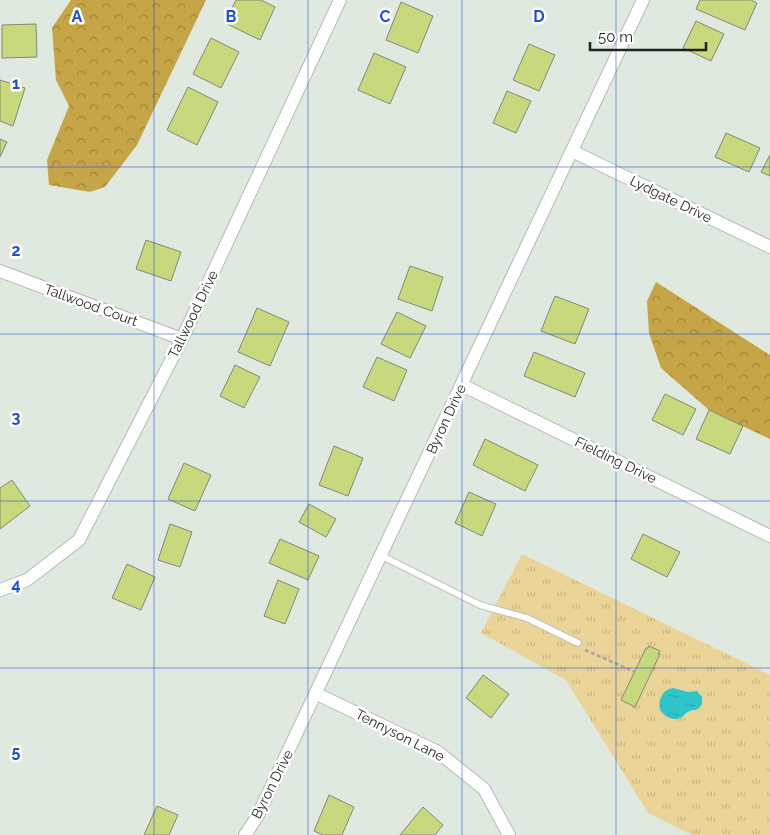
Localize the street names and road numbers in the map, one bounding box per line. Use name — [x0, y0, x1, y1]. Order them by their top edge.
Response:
street label: Lydgate Drive — [627, 172, 715, 226]
street label: Tallwood Drive — [165, 268, 221, 360]
street label: Tallwood Court — [42, 281, 140, 329]
street label: Byron Drive — [423, 382, 469, 456]
street label: Fielding Drive — [573, 433, 659, 487]
street label: Tennyson Lane — [353, 706, 447, 764]
street label: Byron Drive — [248, 747, 296, 821]

